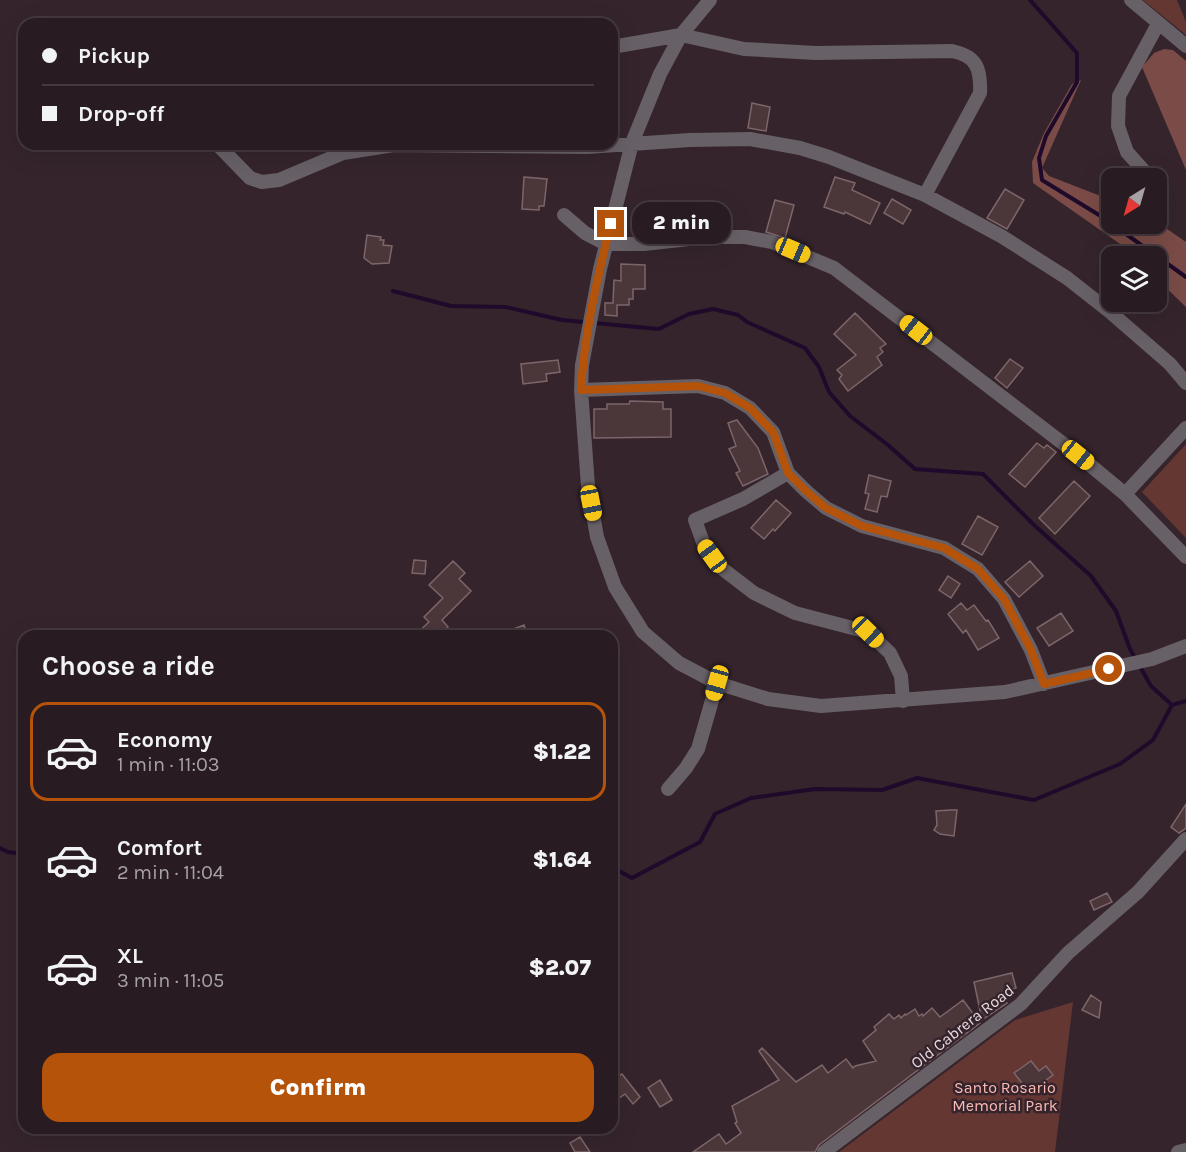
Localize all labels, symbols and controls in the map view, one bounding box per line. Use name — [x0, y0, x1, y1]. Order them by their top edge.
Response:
text: Pickup — [78, 43, 150, 69]
text: Drop-off — [78, 101, 164, 127]
north arrow — [1101, 168, 1167, 234]
map controls — [1101, 168, 1167, 312]
callout: 2 min — [632, 203, 731, 245]
route end — [597, 210, 624, 237]
text: 2 min — [653, 211, 710, 234]
car — [773, 235, 813, 265]
button: layers — [1101, 246, 1167, 312]
car — [896, 312, 936, 348]
car — [1058, 437, 1098, 473]
car — [579, 484, 603, 522]
car — [694, 536, 730, 576]
car — [849, 613, 887, 651]
text: Choose a ride — [42, 650, 215, 682]
route start — [1095, 655, 1122, 682]
car — [703, 663, 731, 703]
icon: car — [45, 725, 99, 779]
text: Economy — [117, 727, 212, 753]
text: $1.22 — [533, 739, 591, 765]
text: 1 min · 11:03 — [117, 753, 220, 776]
icon: car — [45, 833, 99, 887]
text: Comfort — [117, 835, 202, 861]
text: $1.64 — [532, 847, 591, 873]
text: 2 min · 11:04 — [117, 861, 224, 884]
icon: car — [45, 941, 99, 995]
text: XL — [117, 943, 143, 969]
text: $2.07 — [529, 955, 591, 981]
text: 3 min · 11:05 — [117, 969, 224, 992]
street label: Old Cabrera Road — [907, 980, 1018, 1072]
button: Confirm — [42, 1053, 594, 1122]
park label: Santo Rosario Memorial Park — [952, 1078, 1058, 1115]

